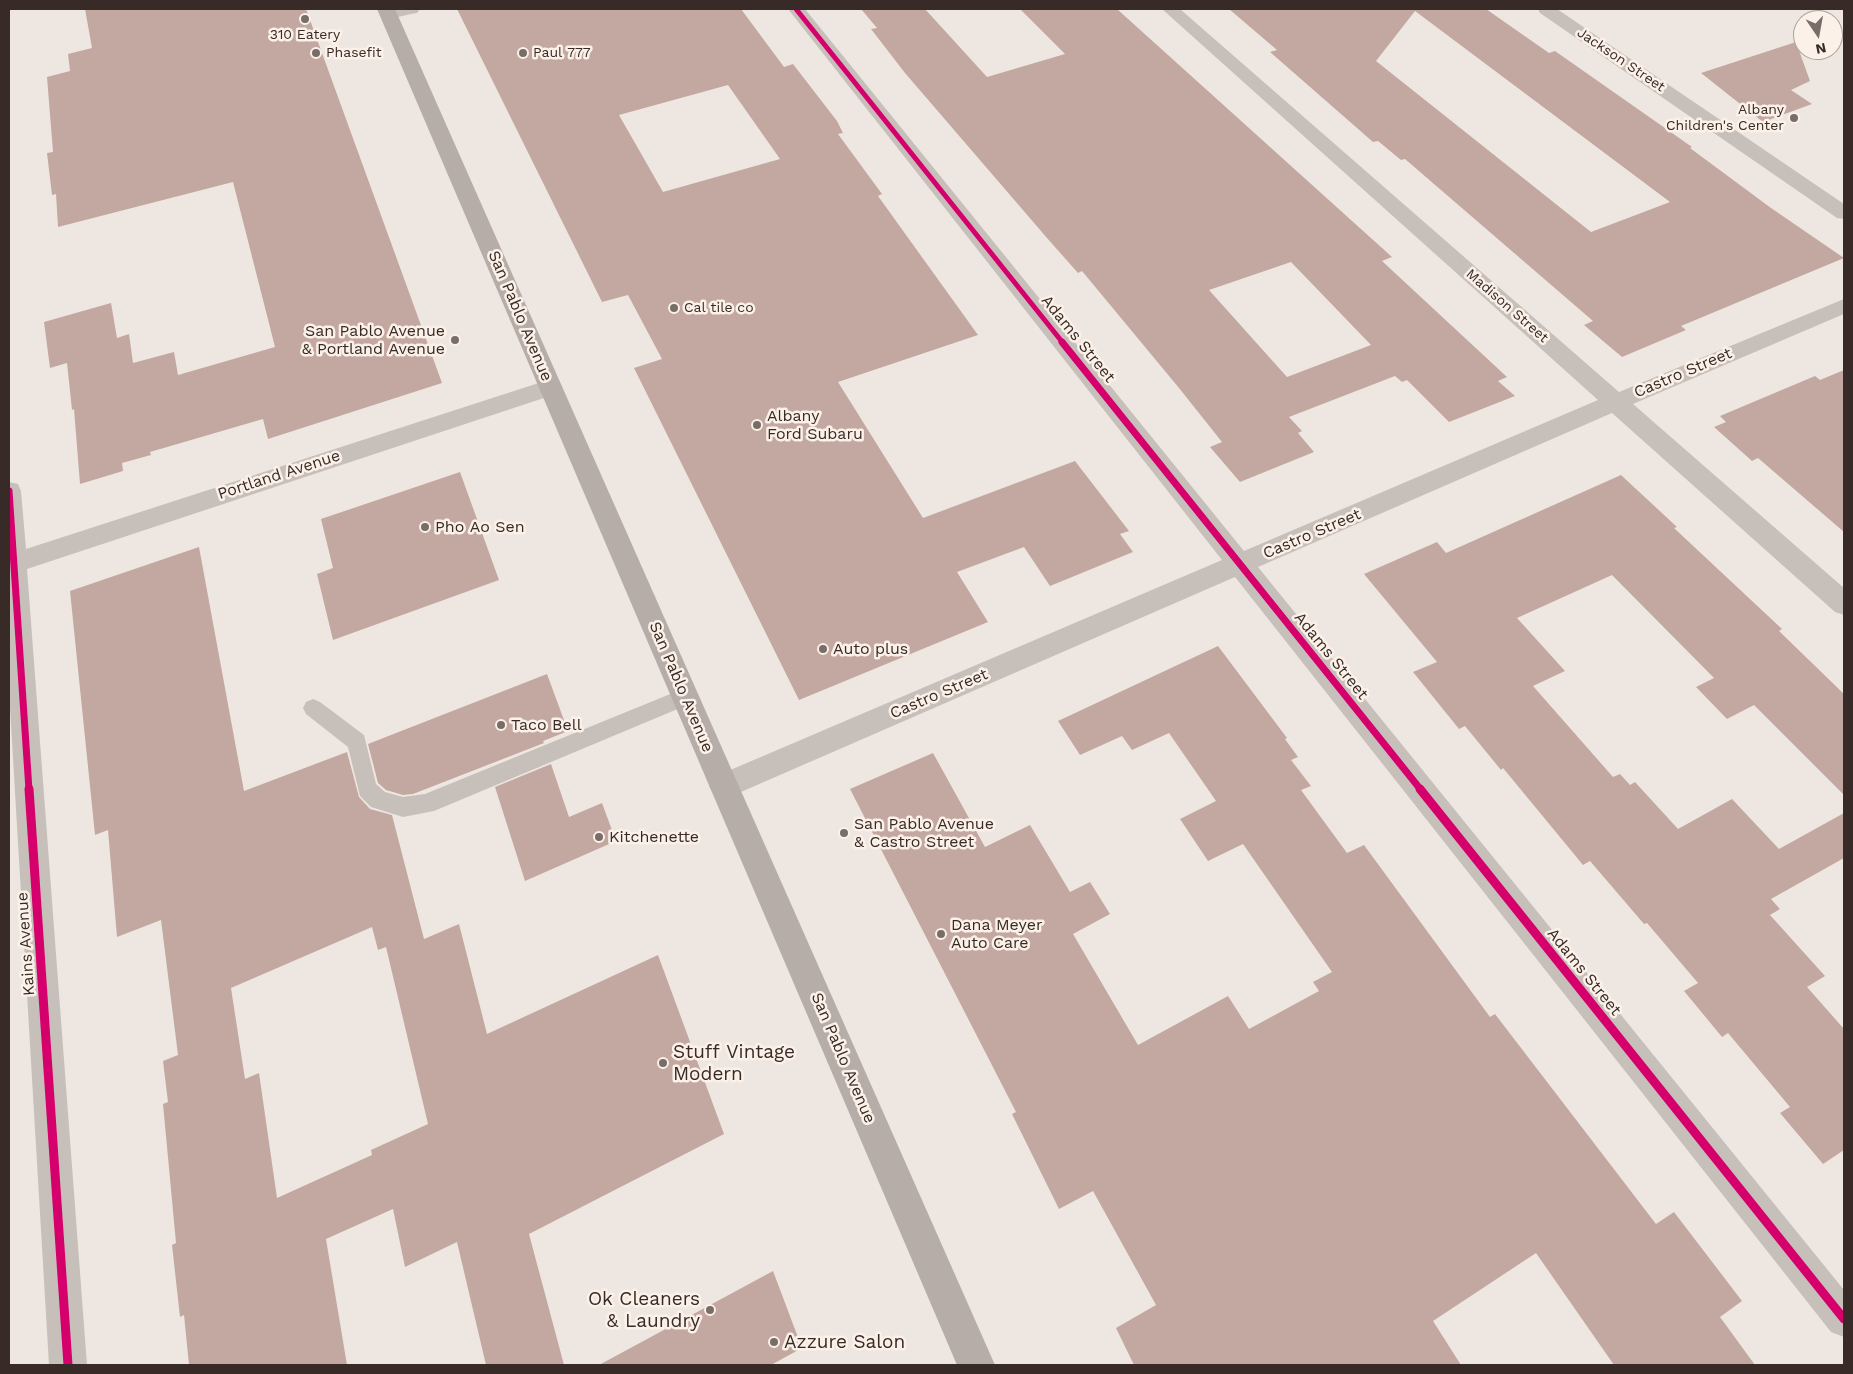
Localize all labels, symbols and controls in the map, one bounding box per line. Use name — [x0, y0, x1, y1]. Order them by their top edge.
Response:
north arrow — [1793, 10, 1843, 60]
marker: 310 Eatery — [299, 13, 311, 25]
street label: Jackson Street — [1574, 24, 1668, 96]
place label: 310 Eatery — [270, 27, 340, 43]
text: N — [1814, 40, 1828, 58]
place label: Phasefit — [326, 45, 382, 61]
place label: Paul 777 — [533, 45, 591, 61]
marker: Phasefit — [310, 47, 322, 59]
marker: Paul 777 — [517, 47, 529, 59]
place label: Albany Children's Center — [1666, 102, 1784, 134]
marker: Albany Children's Center — [1788, 112, 1800, 124]
street label: San Pablo Avenue — [484, 248, 556, 384]
street label: Madison Street — [1462, 266, 1552, 346]
street label: Adams Street — [1037, 291, 1119, 387]
place label: Cal tile co — [684, 300, 754, 316]
marker: Cal tile co — [668, 302, 680, 314]
place label: San Pablo Avenue & Portland Avenue — [302, 321, 445, 359]
marker: San Pablo Avenue & Portland Avenue — [449, 334, 461, 346]
street label: Castro Street — [1631, 344, 1735, 402]
place label: Albany Ford Subaru — [767, 406, 863, 444]
marker: Albany Ford Subaru — [751, 419, 763, 431]
street label: Portland Avenue — [215, 446, 343, 504]
street label: Castro Street — [1260, 505, 1364, 563]
place label: Pho Ao Sen — [435, 517, 525, 537]
marker: Pho Ao Sen — [419, 521, 431, 533]
street label: Adams Street — [1290, 608, 1372, 704]
street label: San Pablo Avenue — [645, 619, 717, 755]
place label: Auto plus — [833, 639, 908, 659]
marker: Auto plus — [817, 643, 829, 655]
street label: Castro Street — [887, 665, 991, 723]
place label: Taco Bell — [511, 715, 582, 735]
marker: Taco Bell — [495, 719, 507, 731]
place label: San Pablo Avenue & Castro Street — [854, 814, 994, 852]
place label: Kitchenette — [609, 827, 699, 847]
marker: San Pablo Avenue & Castro Street — [838, 827, 850, 839]
marker: Kitchenette — [593, 831, 605, 843]
street label: Kains Avenue — [13, 891, 39, 997]
place label: Dana Meyer Auto Care — [951, 915, 1042, 953]
street label: Adams Street — [1543, 924, 1625, 1020]
marker: Dana Meyer Auto Care — [935, 928, 947, 940]
street label: San Pablo Avenue — [807, 990, 879, 1126]
place label: Stuff Vintage Modern — [673, 1041, 795, 1085]
marker: Stuff Vintage Modern — [657, 1057, 669, 1069]
place label: Ok Cleaners & Laundry — [588, 1288, 700, 1332]
marker: Ok Cleaners & Laundry — [704, 1304, 716, 1316]
place label: Azzure Salon — [784, 1331, 905, 1353]
marker: Azzure Salon — [768, 1336, 780, 1348]

